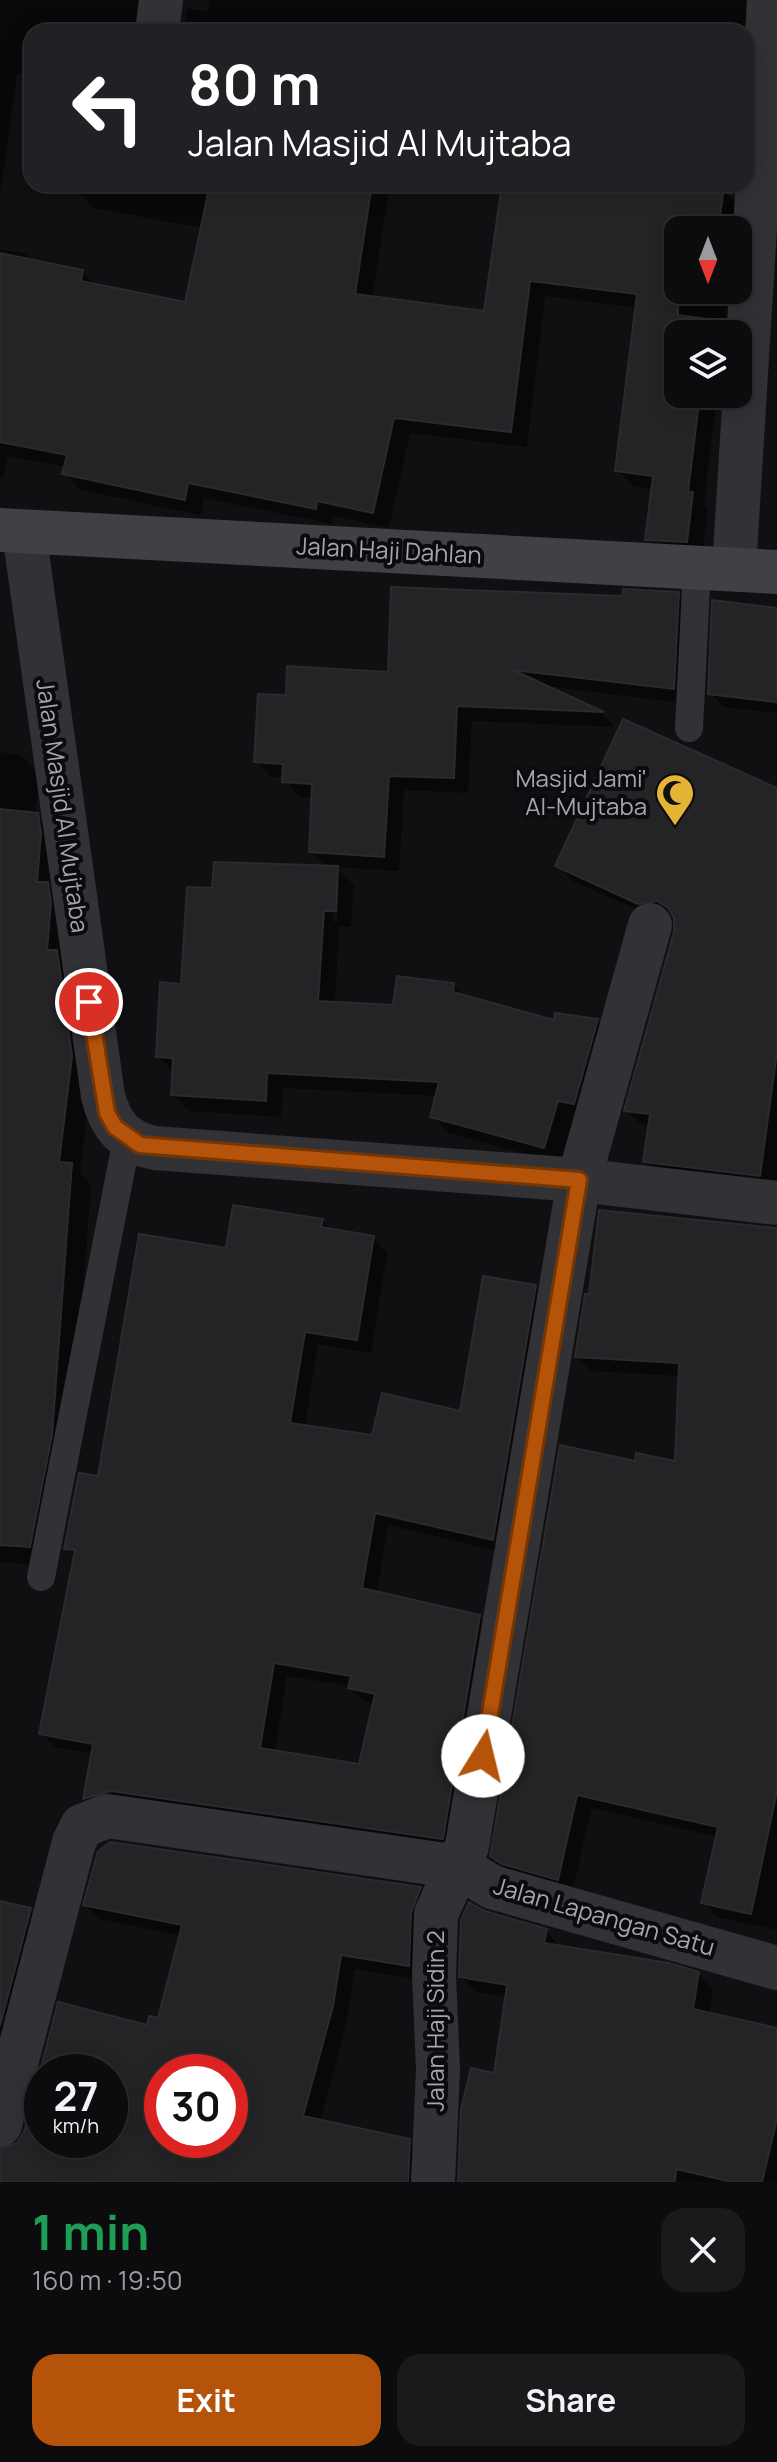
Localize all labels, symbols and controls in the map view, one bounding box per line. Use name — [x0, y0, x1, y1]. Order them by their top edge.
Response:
text: 80 m — [188, 45, 321, 122]
icon: left — [56, 56, 160, 160]
text: Jalan Masjid Al Mujtaba — [188, 118, 572, 167]
north arrow — [664, 216, 752, 304]
map controls — [664, 216, 752, 408]
button: layers — [664, 320, 752, 408]
street label: Jalan Haji Dahlan — [296, 528, 483, 571]
street label: Jalan Masjid Al Mujtaba — [29, 677, 98, 935]
place label: Masjid Jami' Al-Mujtaba — [515, 761, 647, 822]
mosque icon: Masjid Jami' Al-Mujtaba — [654, 772, 696, 827]
pin — [55, 968, 123, 1036]
icon: arrive — [67, 980, 111, 1024]
position arrow — [441, 1714, 525, 1798]
street label: Jalan Lapangan Satu — [490, 1868, 719, 1963]
street label: Jalan Haji Sidin 2 — [418, 1930, 451, 2112]
speed limit sign: 30 — [144, 2054, 248, 2158]
text: 27 — [53, 2068, 99, 2123]
text: km/h — [53, 2112, 99, 2139]
text: 1 min — [32, 2199, 149, 2264]
button: close — [661, 2208, 745, 2292]
text: 160 m · 19:50 — [32, 2262, 183, 2298]
button: Exit — [32, 2354, 381, 2446]
button: Share — [397, 2354, 745, 2446]

